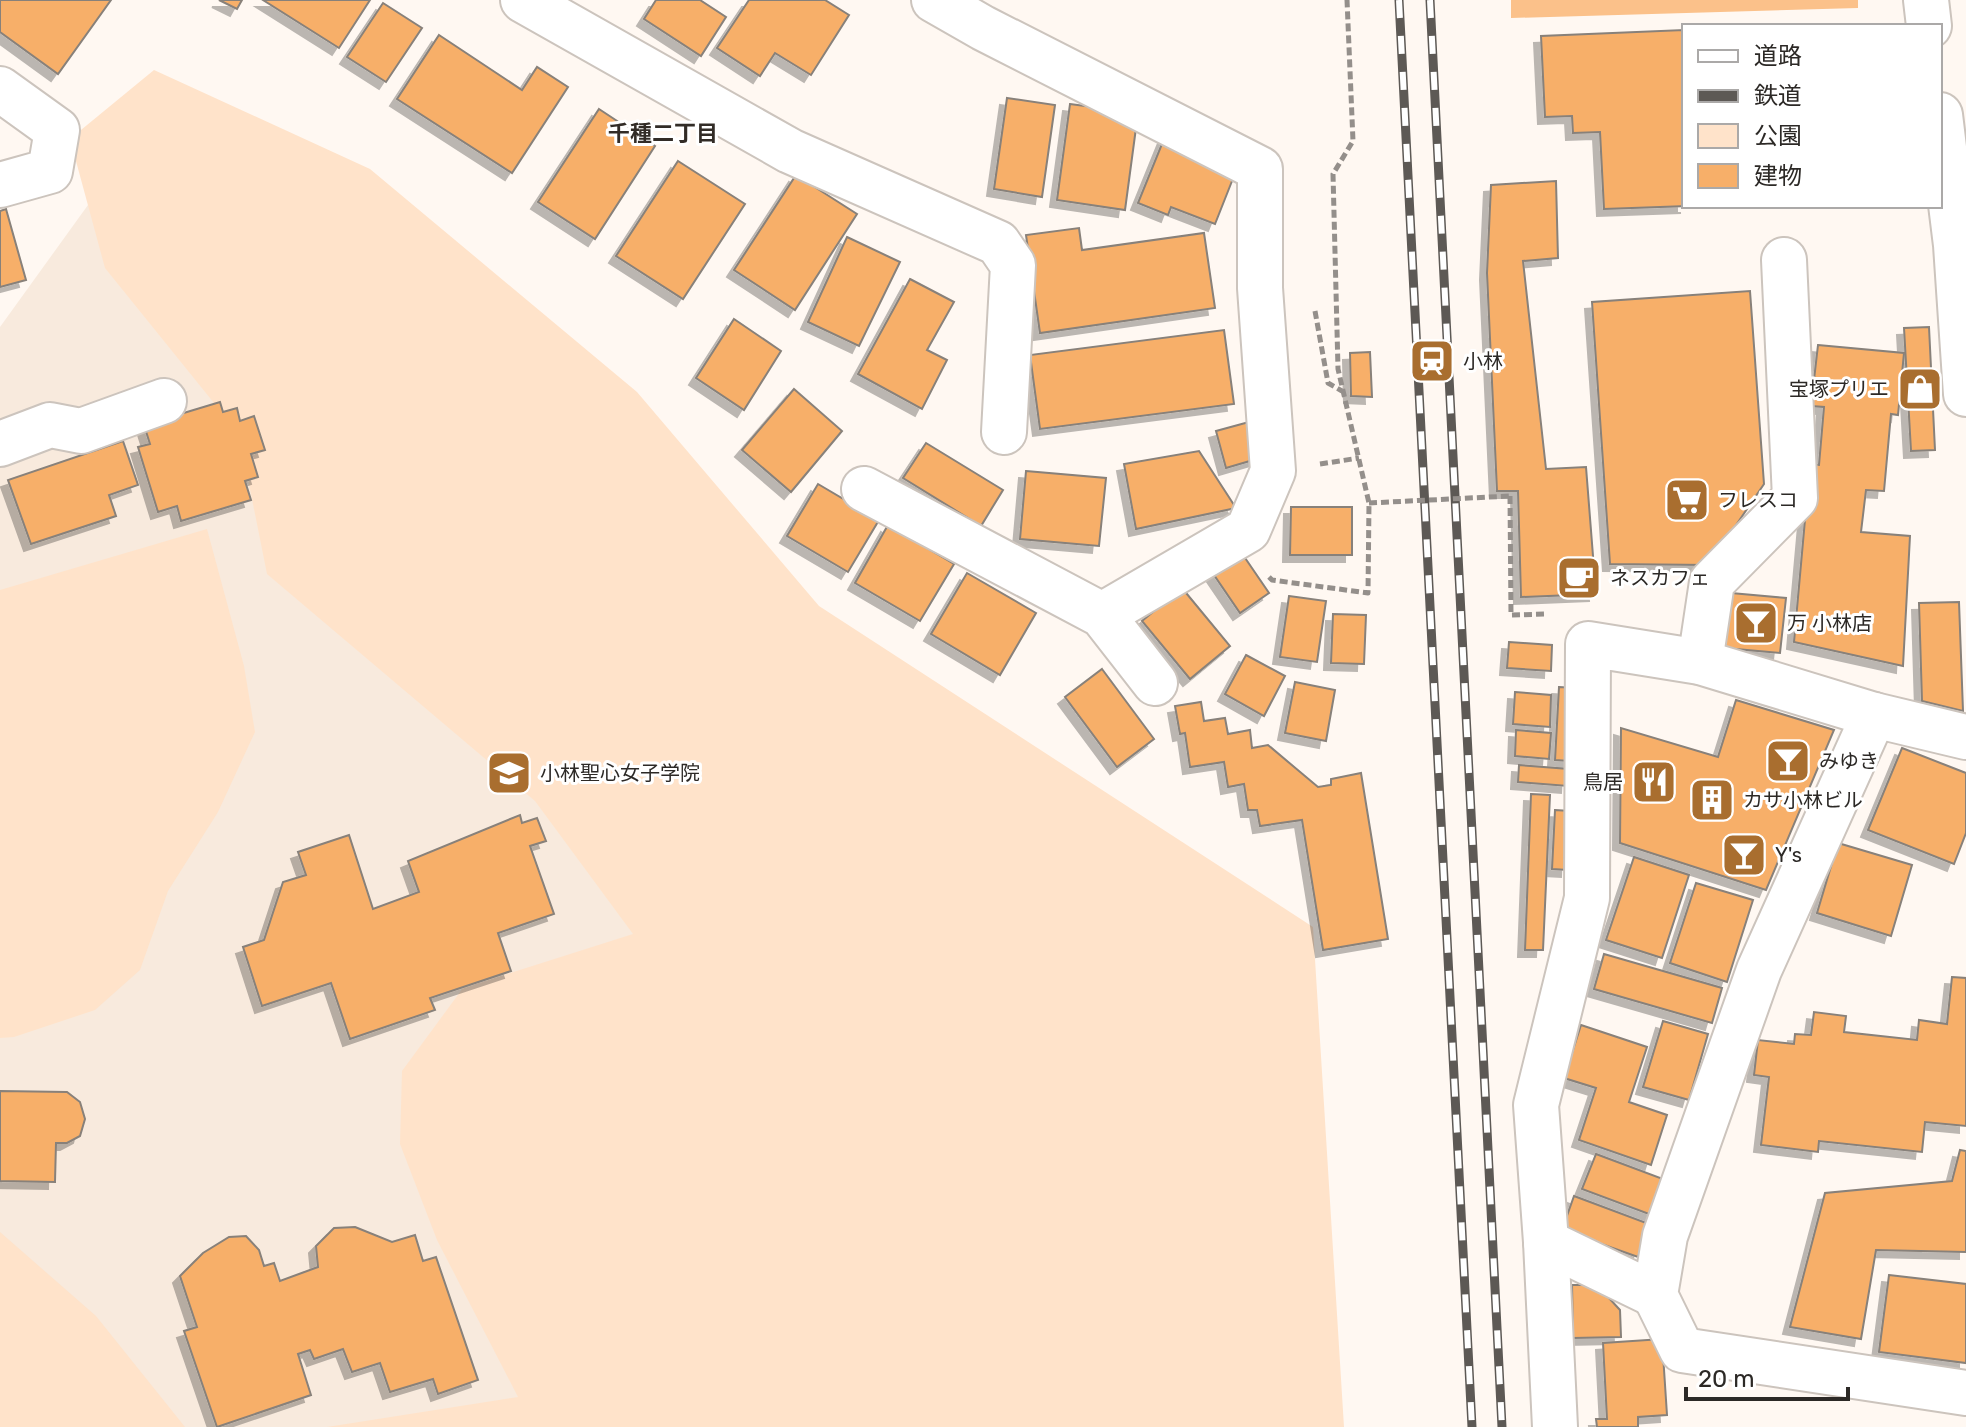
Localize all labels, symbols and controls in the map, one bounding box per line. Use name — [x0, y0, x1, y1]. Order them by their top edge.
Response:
legend — [1682, 24, 1942, 208]
text: 道路 — [1754, 42, 1802, 70]
text: 鉄道 — [1754, 82, 1802, 110]
district label: 千種二丁目 — [608, 120, 718, 147]
text: 公園 — [1754, 122, 1802, 150]
text: 建物 — [1754, 162, 1802, 190]
station icon: 小林 — [1408, 337, 1456, 385]
place label: 小林 — [1463, 349, 1503, 373]
shop icon: 宝塚プリエ — [1896, 365, 1944, 413]
place label: 宝塚プリエ — [1789, 377, 1889, 401]
supermarket icon: フレスコ — [1663, 476, 1711, 524]
place label: フレスコ — [1718, 488, 1798, 512]
cafe icon: ネスカフェ — [1555, 554, 1603, 602]
place label: ネスカフェ — [1610, 566, 1710, 590]
bar icon: 万 小林店 — [1732, 599, 1780, 647]
place label: 万 小林店 — [1787, 611, 1872, 635]
bar icon: みゆき — [1764, 737, 1812, 785]
school or university icon: 小林聖心女子学院 — [485, 749, 533, 797]
place label: みゆき — [1819, 749, 1879, 773]
restaurant icon: 鳥居 — [1630, 758, 1678, 806]
place label: 小林聖心女子学院 — [540, 761, 700, 785]
place label: 鳥居 — [1583, 770, 1623, 794]
building icon: カサ小林ビル — [1688, 776, 1736, 824]
place label: カサ小林ビル — [1743, 788, 1863, 812]
bar icon: Y's — [1720, 831, 1768, 879]
place label: Y's — [1775, 843, 1802, 867]
scale bar — [1686, 1351, 1848, 1401]
text: 20 m — [1698, 1365, 1755, 1393]

